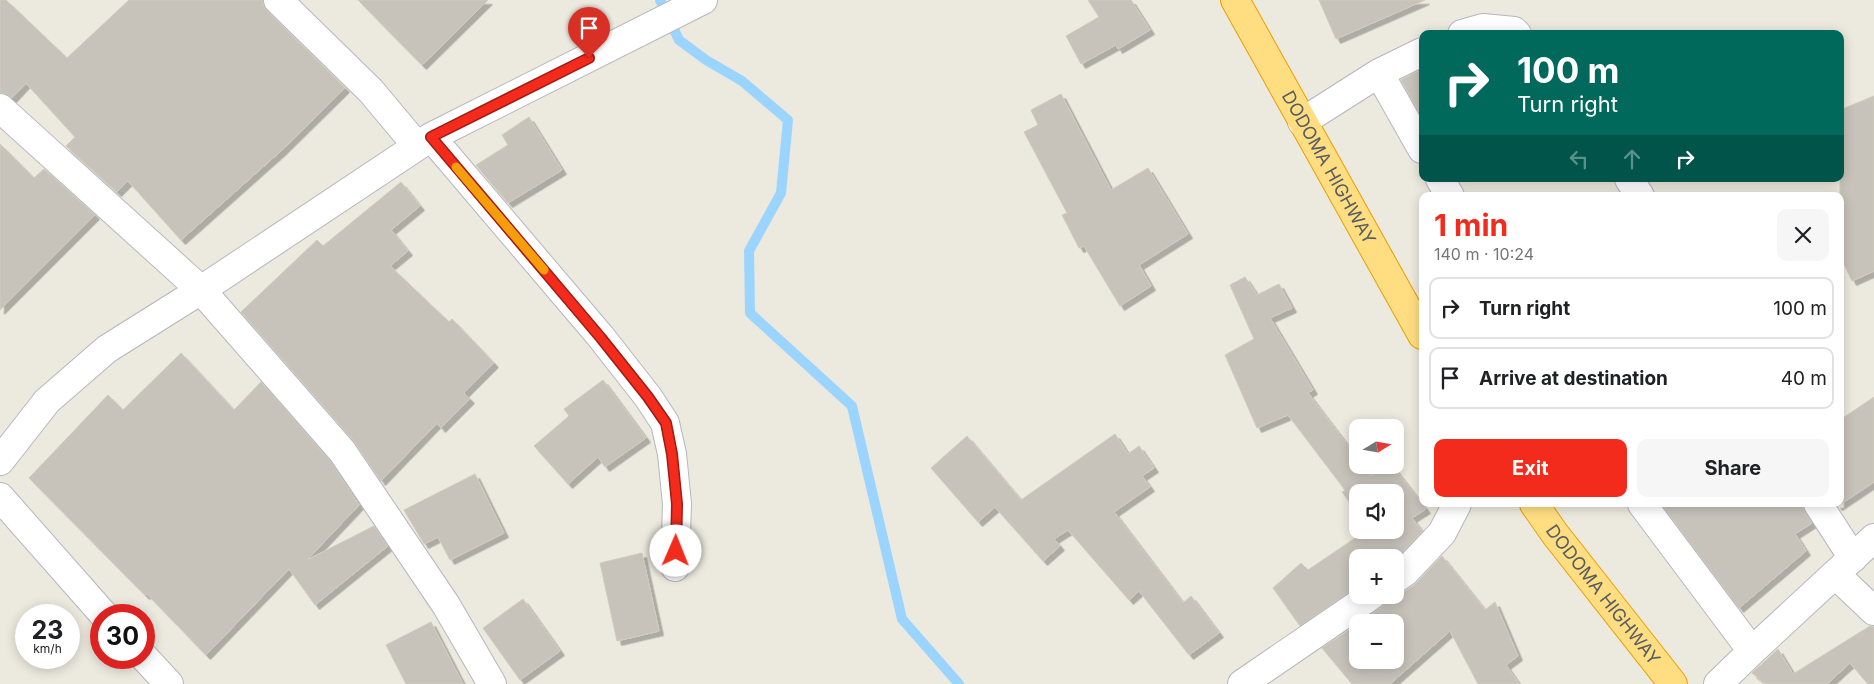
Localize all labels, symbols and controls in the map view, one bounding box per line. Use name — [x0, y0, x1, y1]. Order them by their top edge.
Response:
pin — [568, 7, 610, 58]
icon: arrive — [575, 14, 603, 42]
text: 100 m — [1517, 49, 1620, 91]
icon: right — [1434, 50, 1499, 115]
street label: DODOMA HIGHWAY — [1278, 87, 1380, 248]
text: Turn right — [1517, 91, 1618, 117]
icon: left — [1565, 145, 1593, 173]
icon: ahead — [1618, 145, 1646, 173]
icon: right — [1671, 145, 1699, 173]
text: 1 min — [1434, 207, 1508, 243]
button: close — [1777, 209, 1829, 261]
text: 140 m · 10:24 — [1434, 244, 1534, 264]
icon: right — [1436, 294, 1464, 322]
text: Turn right — [1479, 297, 1570, 320]
text: 100 m — [1773, 297, 1827, 320]
icon: arrive — [1436, 364, 1464, 392]
text: Arrive at destination — [1479, 367, 1668, 390]
text: 40 m — [1781, 367, 1827, 390]
north arrow — [1349, 419, 1404, 474]
map controls — [1349, 419, 1404, 669]
button: Exit — [1434, 439, 1627, 497]
button: Share — [1637, 439, 1829, 497]
button: sound — [1349, 484, 1404, 539]
street label: DODOMA HIGHWAY — [1542, 520, 1665, 669]
position arrow — [649, 524, 701, 576]
button: + — [1349, 549, 1404, 604]
speed limit sign: 30 — [90, 604, 155, 669]
button: − — [1349, 614, 1404, 669]
text: 23 — [32, 615, 63, 645]
text: km/h — [33, 641, 62, 656]

